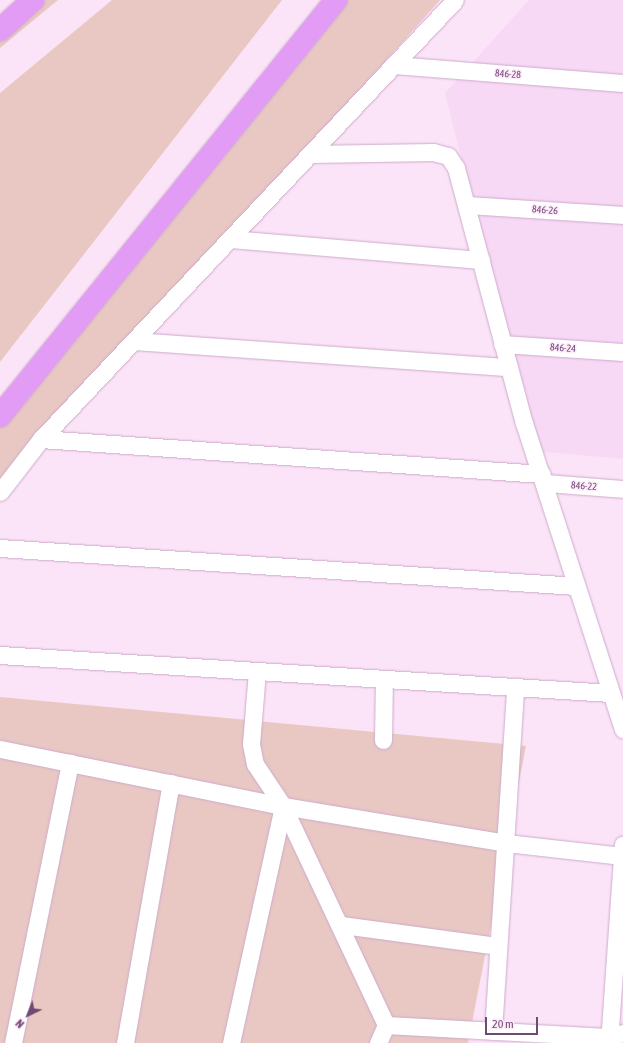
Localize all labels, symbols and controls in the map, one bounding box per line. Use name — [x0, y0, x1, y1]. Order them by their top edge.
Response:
street label: 846-28 — [495, 67, 521, 81]
street label: 846-26 — [532, 203, 558, 217]
street label: 846-24 — [550, 341, 576, 355]
street label: 846-22 — [571, 479, 597, 493]
north arrow — [8, 995, 48, 1035]
scale bar — [487, 1009, 540, 1035]
text: N — [13, 1017, 26, 1030]
text: 20 m — [492, 1017, 514, 1031]

